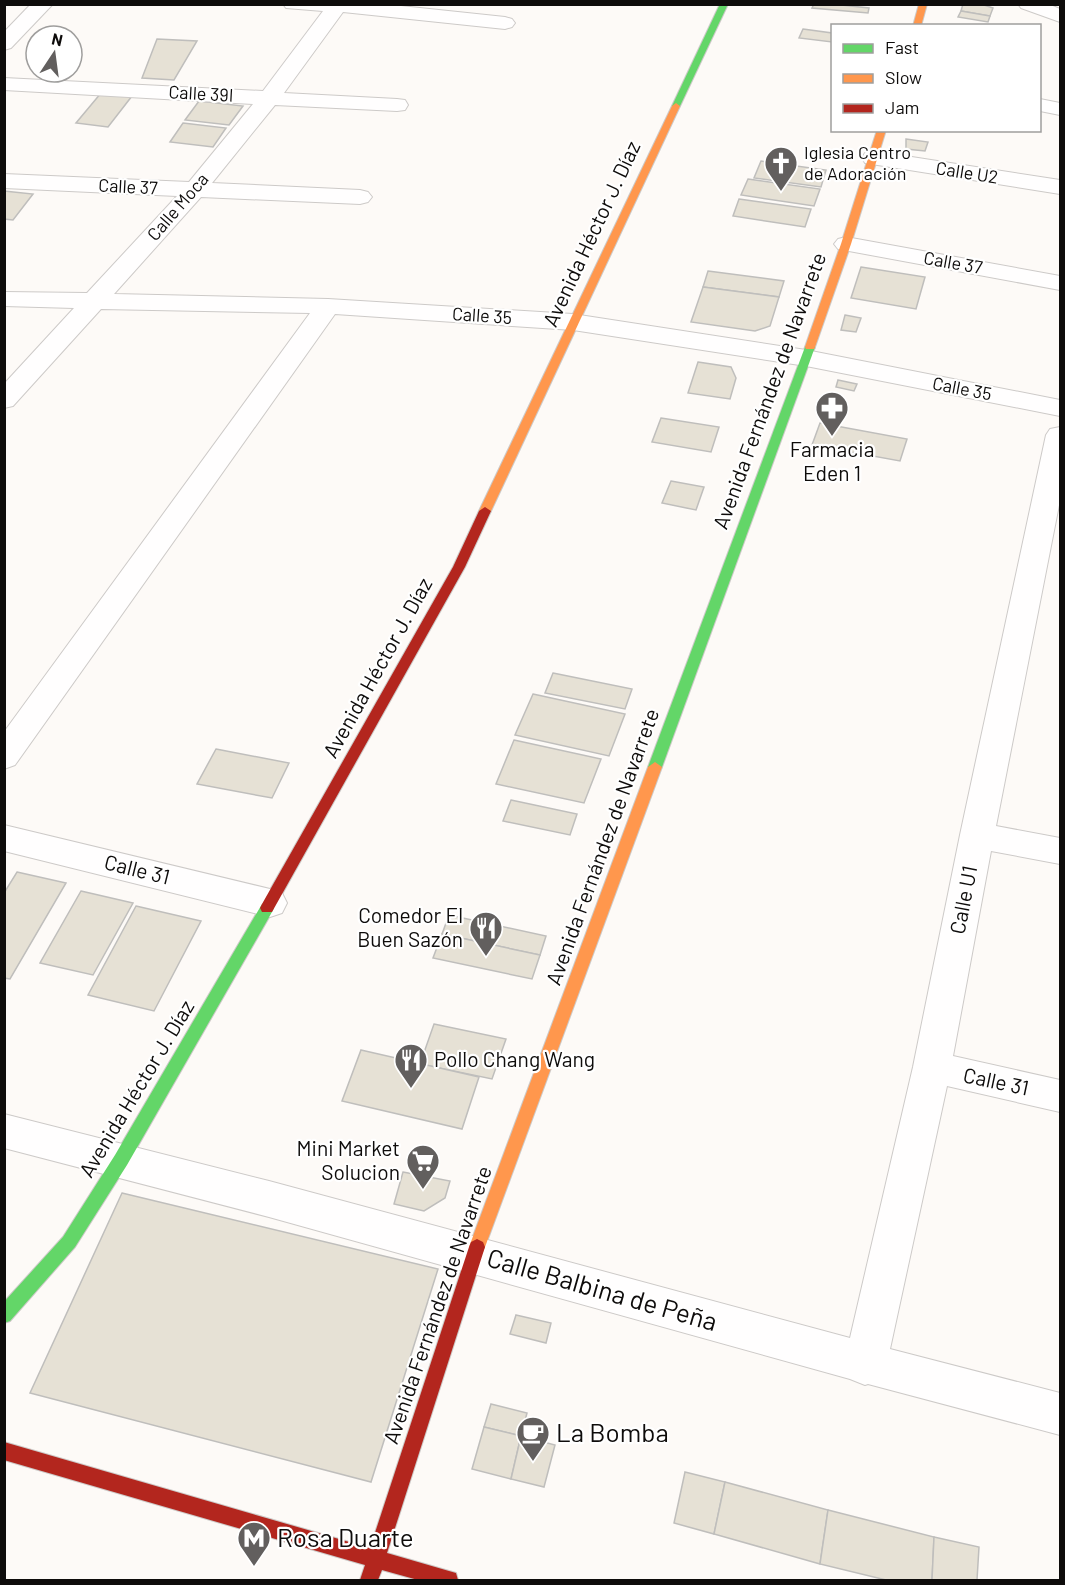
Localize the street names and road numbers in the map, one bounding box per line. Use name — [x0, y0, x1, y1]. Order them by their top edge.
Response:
street label: Calle 39I — [168, 80, 234, 106]
street label: Avenida Héctor J. Díaz — [537, 137, 645, 330]
street label: Calle U2 — [934, 156, 1000, 188]
street label: Calle Moca — [142, 168, 213, 245]
street label: Calle 37 — [98, 173, 159, 199]
street label: Calle 37 — [922, 246, 985, 278]
street label: Avenida Fernández de Navarrete — [707, 249, 830, 532]
street label: Calle 35 — [451, 302, 513, 328]
street label: Calle 35 — [931, 371, 994, 405]
street label: Avenida Héctor J. Díaz — [317, 573, 437, 762]
street label: Avenida Fernández de Navarrete — [540, 705, 663, 988]
street label: Calle 31 — [102, 848, 173, 889]
street label: Calle U1 — [944, 863, 981, 936]
street label: Avenida Héctor J. Díaz — [73, 995, 198, 1181]
street label: Calle 31 — [961, 1061, 1031, 1100]
street label: Avenida Fernández de Navarrete — [377, 1162, 496, 1447]
street label: Calle Balbina de Peña — [484, 1241, 721, 1336]

